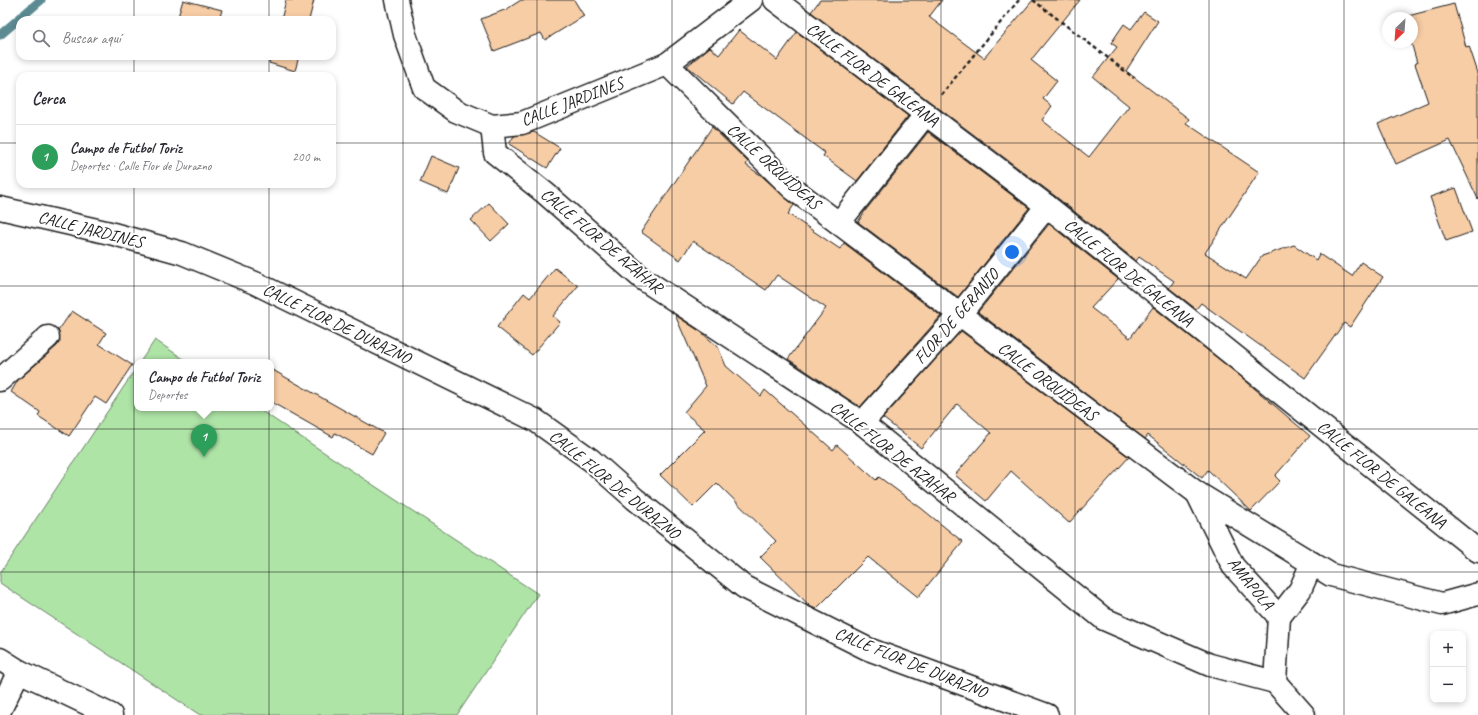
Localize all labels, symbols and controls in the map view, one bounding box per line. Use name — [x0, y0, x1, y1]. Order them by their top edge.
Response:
north arrow — [1382, 12, 1418, 48]
search box — [16, 16, 336, 60]
street label: CALLE FLOR DE GALEANA — [803, 18, 943, 131]
icon: search — [30, 27, 52, 49]
text: Buscar aquí — [62, 29, 121, 48]
street label: CALLE JARDINES — [518, 71, 629, 131]
text: Cerca — [32, 88, 65, 109]
street label: CALLE ORQUÍDEAS — [723, 118, 827, 216]
text: Campo de Futbol Toriz — [70, 139, 182, 158]
text: 1 — [42, 149, 48, 165]
text: 200 m — [292, 149, 320, 165]
text: Deportes · Calle Flor de Durazno — [70, 158, 211, 174]
street label: CALLE FLOR DE AZAHAR — [537, 183, 668, 299]
street label: CALLE JARDINES — [36, 206, 148, 253]
street label: CALLE FLOR DE GALEANA — [1060, 214, 1198, 331]
your location — [1002, 242, 1022, 262]
street label: FLOR DE GERANIO — [909, 263, 1004, 368]
street label: CALLE FLOR DE DURAZNO — [259, 279, 416, 369]
street label: CALLE ORQUÍDEAS — [994, 337, 1104, 427]
popup — [134, 359, 274, 411]
text: Campo de Futbol Toriz — [148, 368, 260, 387]
text: Deportes — [148, 387, 187, 403]
street label: CALLE FLOR DE AZAHAR — [826, 396, 961, 508]
street label: CALLE FLOR DE GALEANA — [1313, 416, 1451, 533]
pin: 1 — [191, 424, 217, 457]
street label: CALLE FLOR DE DURAZNO — [545, 425, 686, 545]
street label: AMAPOLA — [1223, 553, 1279, 615]
street label: CALLE FLOR DE DURAZNO — [832, 622, 992, 703]
map controls — [1430, 631, 1466, 703]
button: + — [1430, 631, 1466, 667]
button: − — [1430, 667, 1466, 703]

